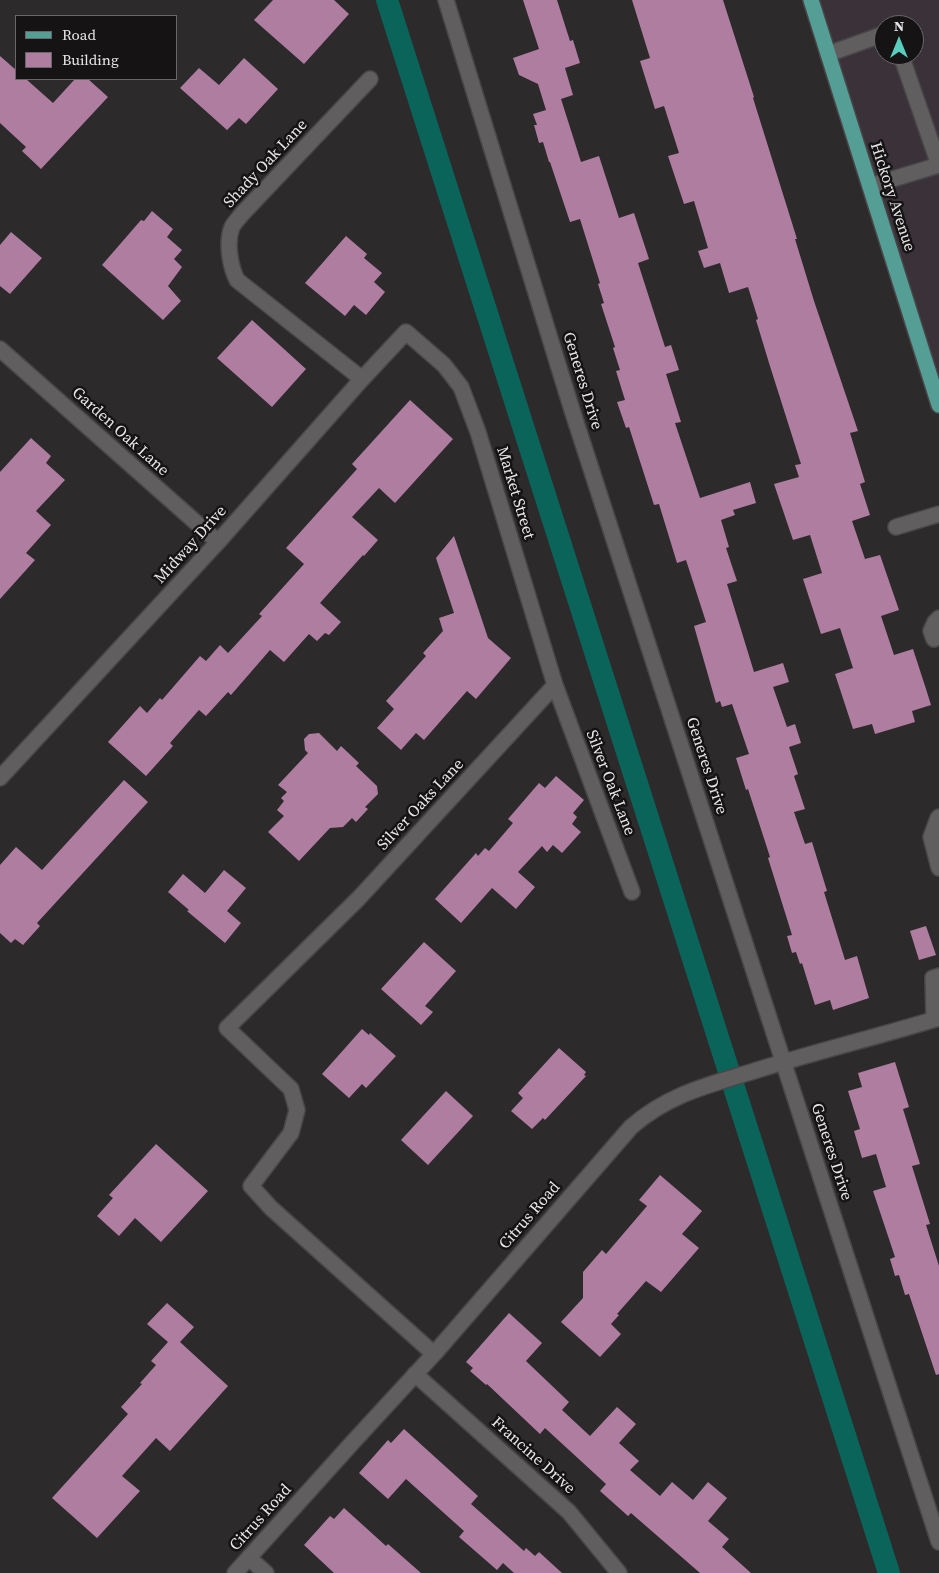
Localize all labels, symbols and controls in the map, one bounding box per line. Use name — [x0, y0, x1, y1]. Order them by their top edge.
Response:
legend — [15, 15, 178, 80]
north arrow — [874, 15, 924, 65]
text: N — [894, 16, 904, 36]
text: Road — [62, 24, 96, 45]
text: Building — [62, 49, 119, 70]
street label: Shady Oak Lane — [220, 116, 312, 212]
street label: Hickory Avenue — [865, 140, 919, 254]
street label: Generes Drive — [558, 330, 606, 432]
street label: Garden Oak Lane — [68, 384, 172, 480]
street label: Market Street — [492, 444, 538, 542]
street label: Midway Drive — [151, 502, 231, 588]
street label: Generes Drive — [681, 715, 731, 817]
street label: Silver Oak Lane — [581, 728, 639, 838]
street label: Silver Oaks Lane — [374, 755, 468, 855]
street label: Generes Drive — [806, 1101, 856, 1203]
street label: Citrus Road — [495, 1178, 565, 1254]
street label: Francine Drive — [487, 1413, 579, 1499]
street label: Citrus Road — [226, 1481, 296, 1555]

